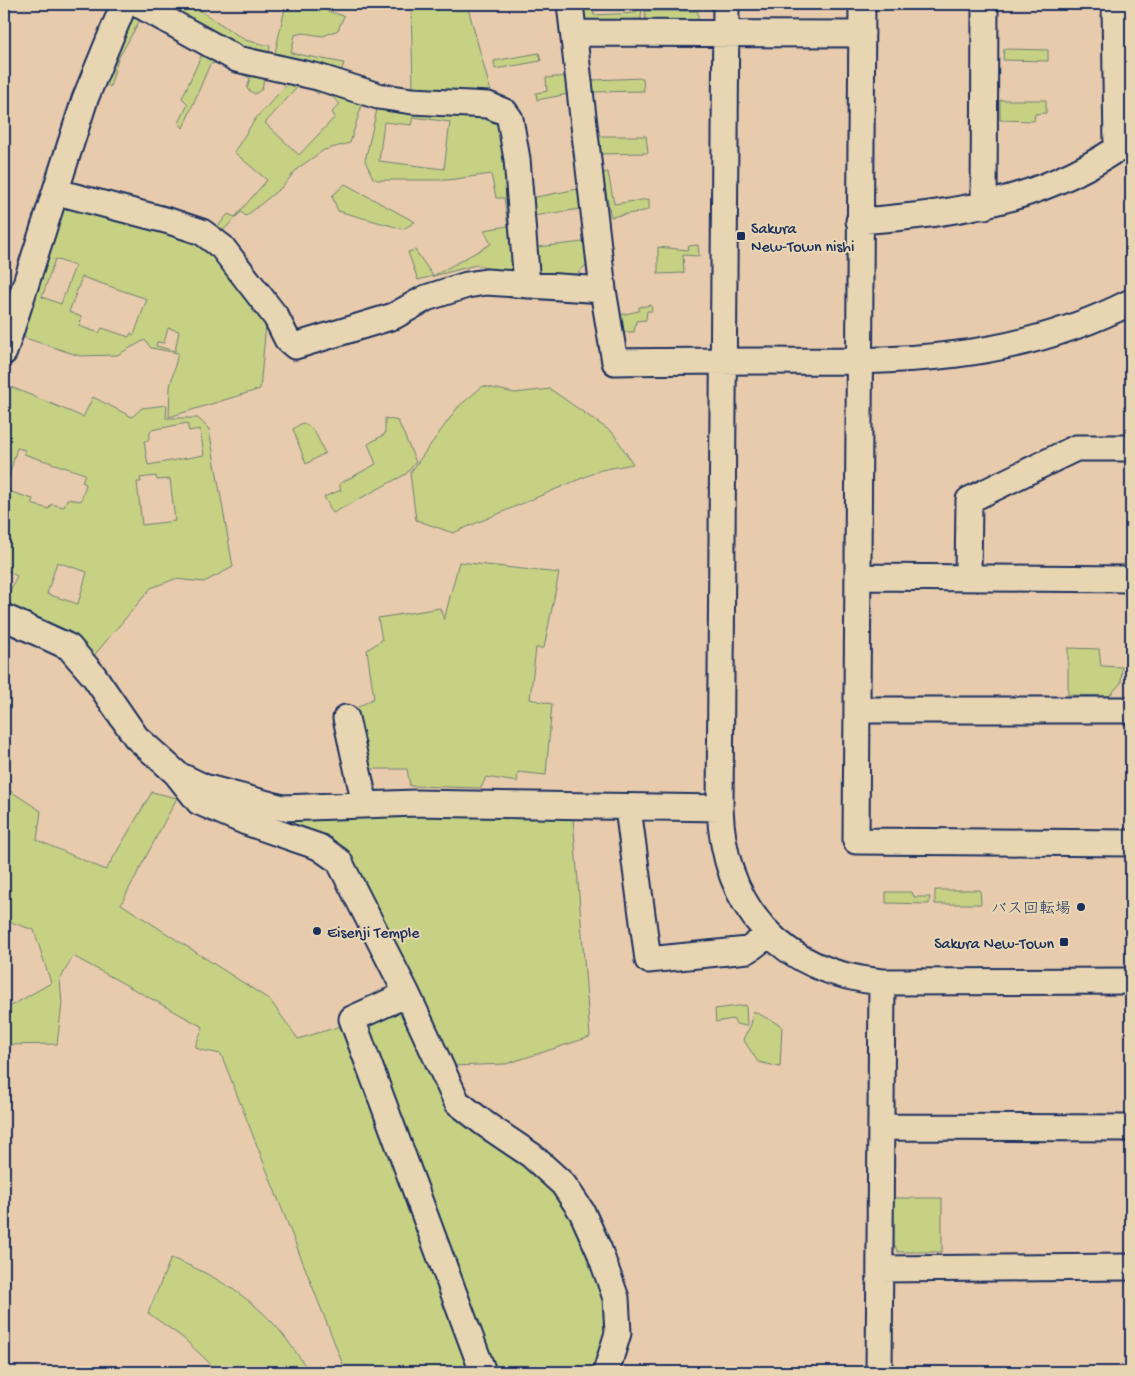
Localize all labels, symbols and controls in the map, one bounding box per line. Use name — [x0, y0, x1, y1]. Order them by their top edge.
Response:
place label: Sakura New-Town nishi — [751, 221, 854, 258]
marker: Sakura New-Town nishi — [735, 230, 747, 242]
place label: バス回転場 — [991, 900, 1071, 920]
marker: バス回転場 — [1075, 901, 1087, 913]
marker: Eisenji Temple — [311, 925, 323, 937]
place label: Eisenji Temple — [327, 925, 420, 944]
place label: Sakura New-Town — [934, 936, 1054, 955]
marker: Sakura New-Town — [1058, 936, 1070, 948]

